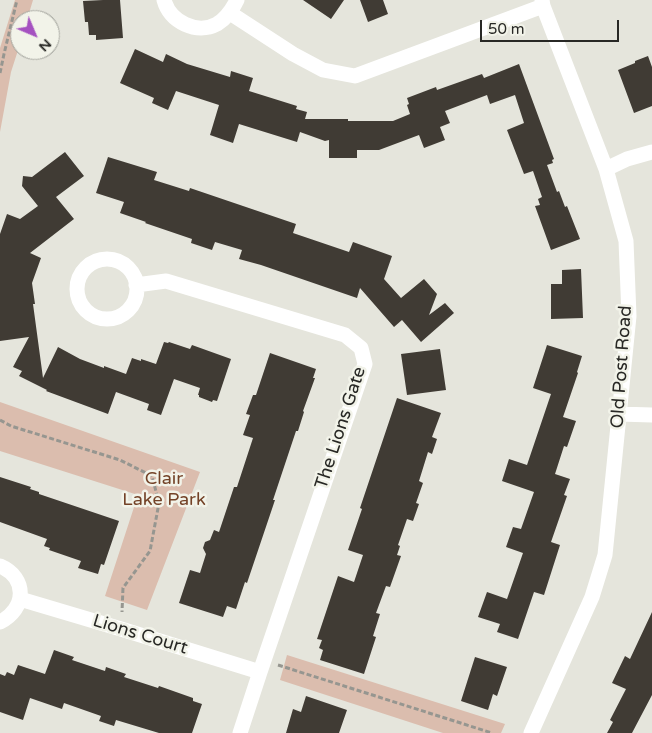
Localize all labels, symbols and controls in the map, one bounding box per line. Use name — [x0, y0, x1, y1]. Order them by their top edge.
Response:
north arrow — [10, 10, 60, 60]
scale bar — [482, 10, 621, 42]
text: 50 m — [488, 20, 525, 38]
text: N — [35, 35, 55, 55]
street label: Old Post Road — [607, 305, 637, 429]
street label: The Lions Gate — [311, 364, 371, 492]
park label: Clair Lake Park — [122, 468, 206, 510]
street label: Lions Court — [90, 610, 190, 660]

